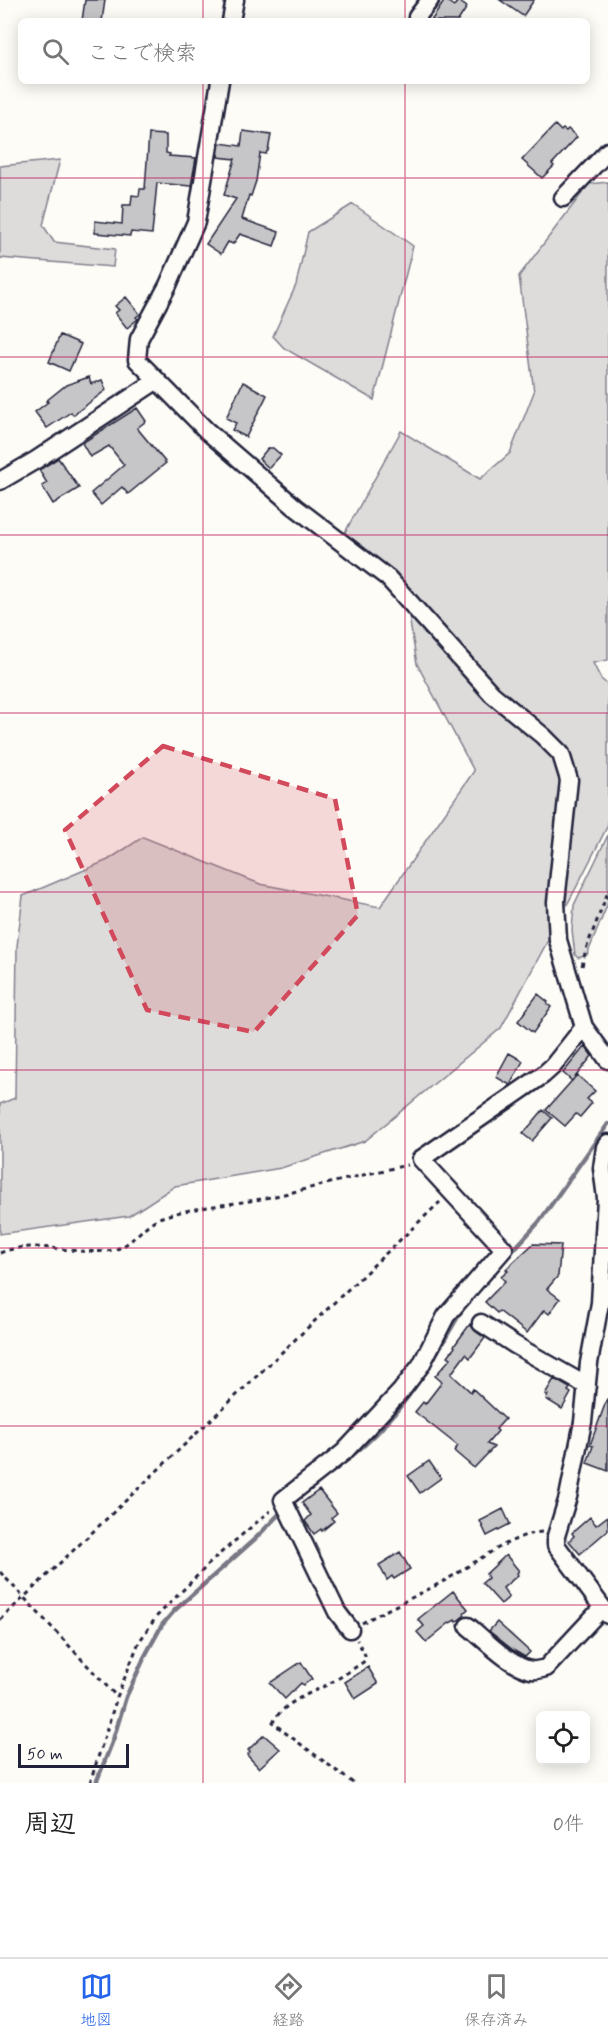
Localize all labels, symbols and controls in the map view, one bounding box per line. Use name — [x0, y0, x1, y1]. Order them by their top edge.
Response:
search box — [18, 18, 590, 84]
icon: search — [39, 35, 72, 68]
text: ここで検索 — [87, 40, 197, 68]
map controls — [536, 1711, 590, 1765]
button: locate — [536, 1711, 590, 1765]
scale bar — [18, 1741, 129, 1768]
text: 50 m — [27, 1744, 63, 1765]
text: 周辺 — [24, 1808, 76, 1842]
text: 0件 — [553, 1811, 584, 1838]
tab: 地図 — [80, 1970, 113, 2031]
tab: 経路 — [272, 1970, 305, 2031]
tab: 保存済み — [464, 1970, 528, 2031]

